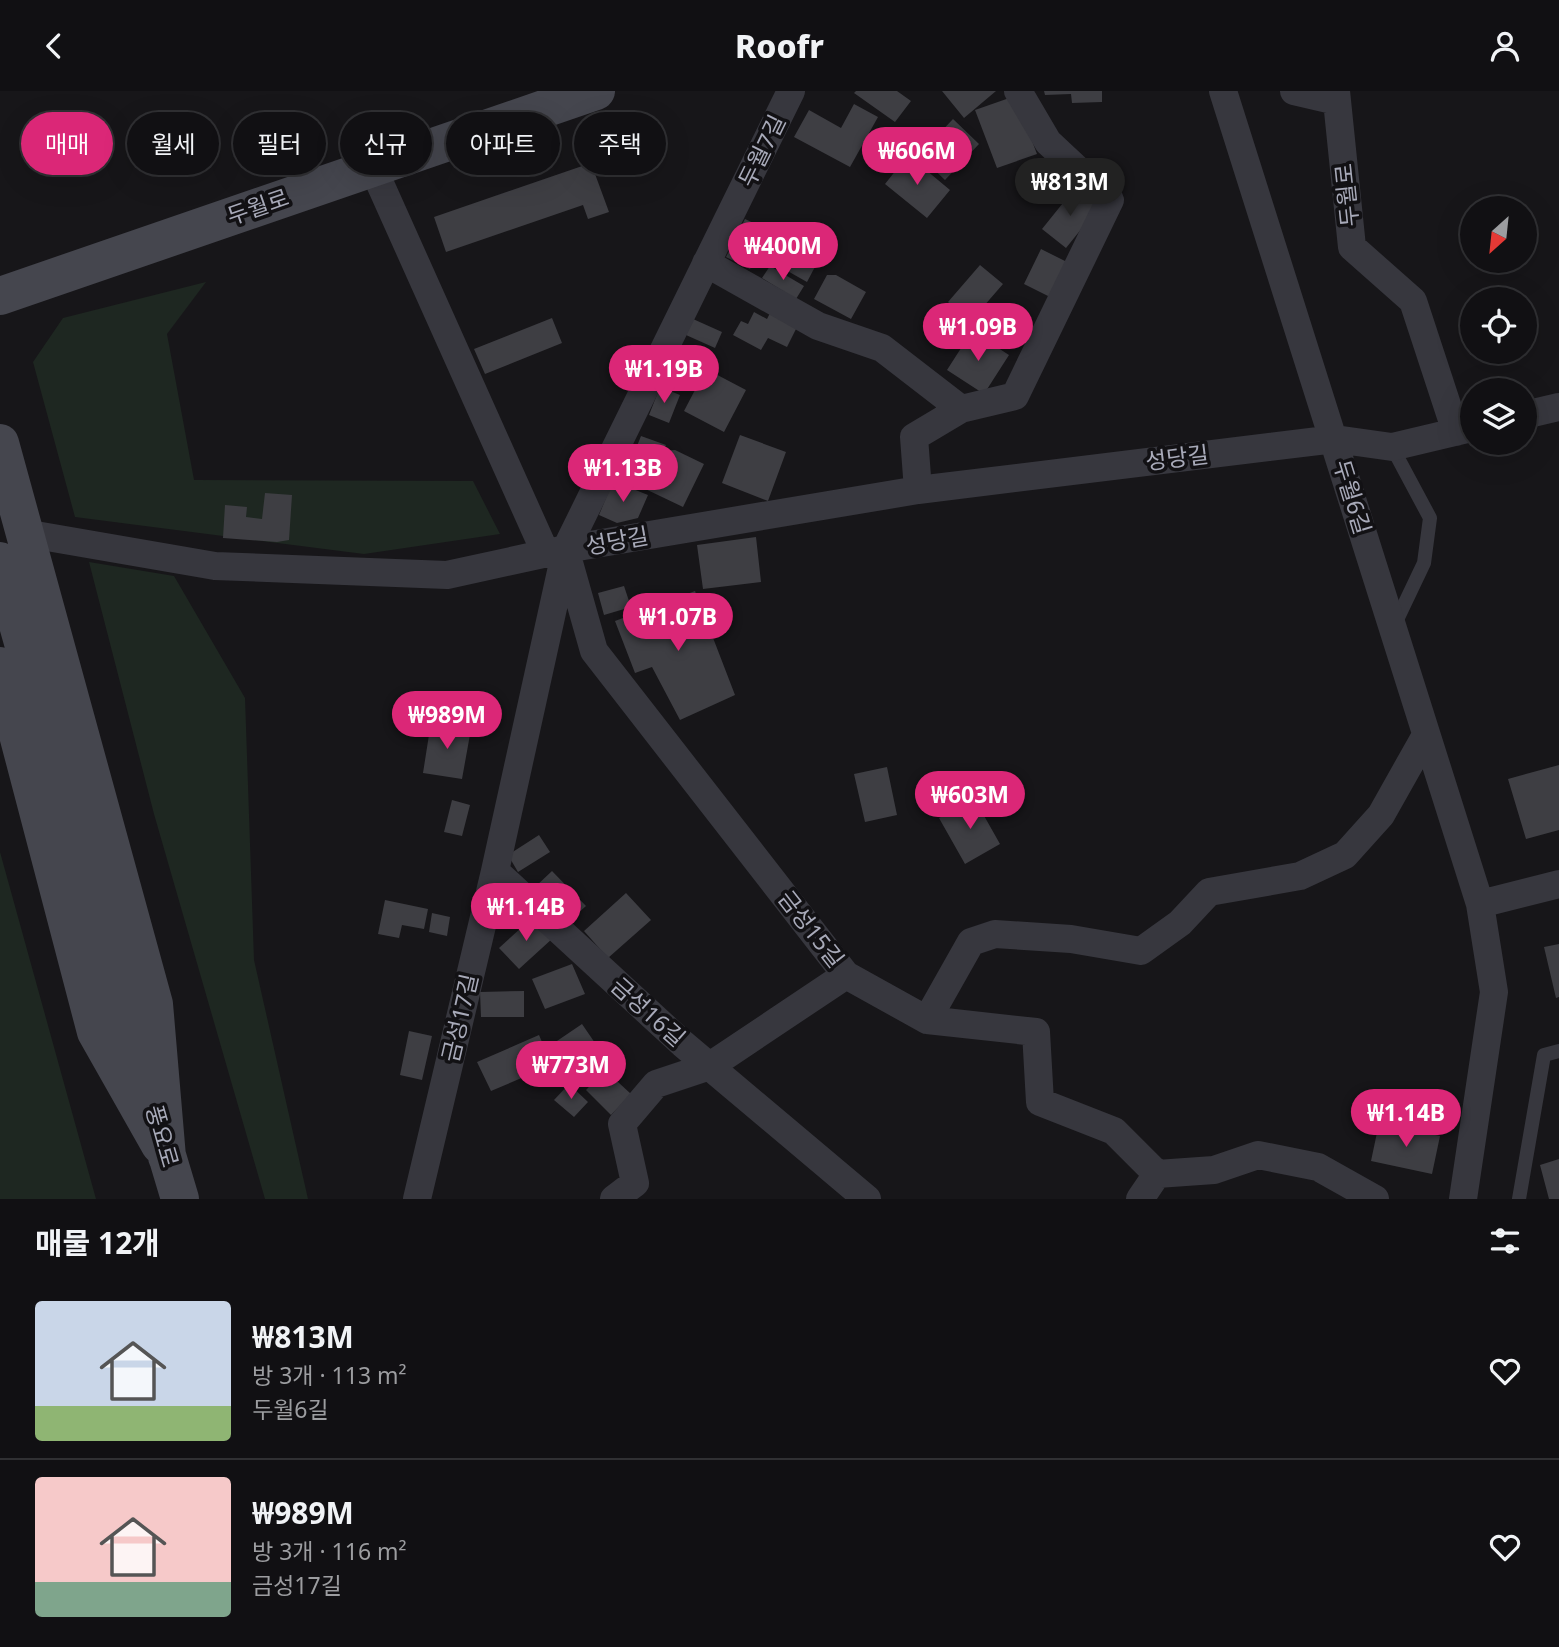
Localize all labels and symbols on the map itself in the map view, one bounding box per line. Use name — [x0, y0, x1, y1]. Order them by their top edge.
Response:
street label: 두월7길 — [730, 109, 792, 192]
pin: ₩606M — [868, 127, 966, 187]
pin: ₩813M — [1021, 159, 1119, 218]
street label: 두월로 — [1327, 162, 1365, 228]
street label: 두월로 — [222, 181, 293, 232]
north arrow — [1460, 196, 1536, 273]
pin: ₩400M — [734, 223, 832, 282]
pin: ₩1.09B — [921, 303, 1035, 363]
pin: ₩1.19B — [607, 345, 721, 405]
street label: 성당길 — [1143, 437, 1210, 477]
pin: ₩1.13B — [566, 445, 680, 504]
street label: 두월6길 — [1326, 455, 1379, 538]
street label: 성당길 — [583, 519, 651, 561]
pin: ₩1.07B — [621, 594, 735, 653]
pin: ₩989M — [398, 691, 496, 751]
pin: ₩603M — [921, 771, 1019, 831]
pin: ₩1.14B — [469, 883, 583, 943]
street label: 금성15길 — [772, 883, 852, 974]
street label: 금성16길 — [605, 969, 693, 1053]
street label: 금성17길 — [433, 970, 485, 1065]
pin: ₩773M — [522, 1041, 620, 1101]
pin: ₩1.14B — [1349, 1089, 1463, 1149]
street label: 풍요로 — [139, 1101, 187, 1171]

